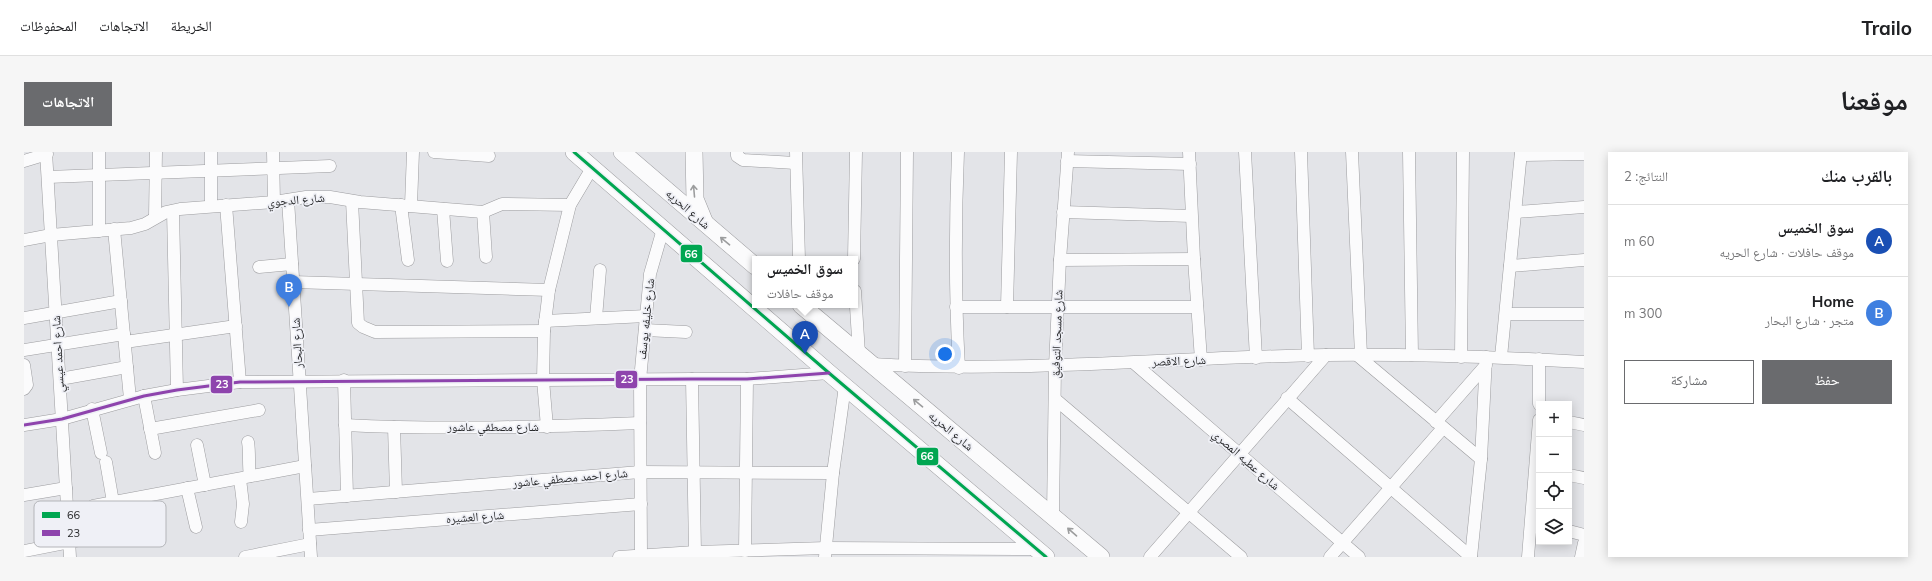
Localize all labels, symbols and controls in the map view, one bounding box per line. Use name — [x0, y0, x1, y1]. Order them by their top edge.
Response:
text: Trailo — [1861, 16, 1912, 40]
text: المحفوظات — [20, 17, 77, 35]
text: الاتجاهات — [99, 17, 149, 35]
text: الخريطة — [171, 17, 212, 35]
button: الاتجاهات — [24, 82, 112, 126]
text: موقعنا — [1840, 82, 1908, 117]
text: بالقرب منك — [1821, 165, 1892, 186]
text: النتائج: 2 — [1624, 168, 1668, 184]
street label: شارع الحريه — [662, 185, 714, 233]
one-way arrow — [691, 185, 698, 198]
street label: شارع الدجوي — [267, 190, 326, 213]
text: سوق الخميس — [1778, 218, 1854, 237]
text: 60 m — [1624, 233, 1654, 249]
text: A — [1874, 233, 1884, 249]
one-way arrow — [720, 236, 731, 245]
line badge: 66 — [680, 244, 703, 263]
text: موقف حافلات · شارع الحريه — [1720, 244, 1854, 260]
text: 66 — [684, 247, 698, 261]
popup — [752, 256, 858, 308]
text: سوق الخميس — [767, 259, 843, 278]
pin: B — [276, 274, 302, 307]
street label: شارع خليفه يوسف — [634, 278, 658, 360]
text: موقف حافلات — [767, 285, 833, 301]
street label: شارع مسجد التوفيق — [1047, 289, 1067, 379]
text: Home — [1812, 292, 1854, 311]
text: 300 m — [1624, 305, 1662, 321]
text: B — [1875, 305, 1884, 321]
text: متجر · شارع البحار — [1765, 312, 1854, 328]
street label: شارع احمد عيسي — [48, 315, 70, 393]
street label: شارع البحار — [288, 317, 306, 370]
pin: A — [792, 321, 818, 354]
your location — [935, 344, 955, 364]
street label: شارع الاقصر — [1151, 352, 1206, 370]
button: مشاركة — [1624, 360, 1754, 404]
button: حفظ — [1762, 360, 1892, 404]
line badge: 23 — [615, 370, 638, 389]
text: 23 — [620, 372, 634, 386]
line badge: 23 — [210, 375, 233, 394]
text: 23 — [215, 377, 229, 391]
one-way arrow — [913, 399, 924, 408]
map controls — [1536, 401, 1572, 545]
button: + — [1536, 401, 1572, 437]
street label: شارع الحريه — [925, 408, 977, 454]
street label: شارع مصطفي عاشور — [446, 419, 539, 437]
street label: شارع عطيه المصري — [1208, 426, 1283, 495]
button: − — [1536, 437, 1572, 473]
line badge: 66 — [916, 447, 939, 466]
text: 66 — [920, 449, 934, 463]
street label: شارع احمد مصطفي عاشور — [511, 465, 629, 493]
button: locate — [1536, 473, 1572, 509]
legend — [34, 501, 166, 547]
street label: شارع العشيره — [445, 507, 505, 527]
text: 66 — [67, 508, 81, 522]
button: layers — [1536, 509, 1572, 545]
text: 23 — [67, 526, 80, 540]
one-way arrow — [1066, 527, 1077, 536]

